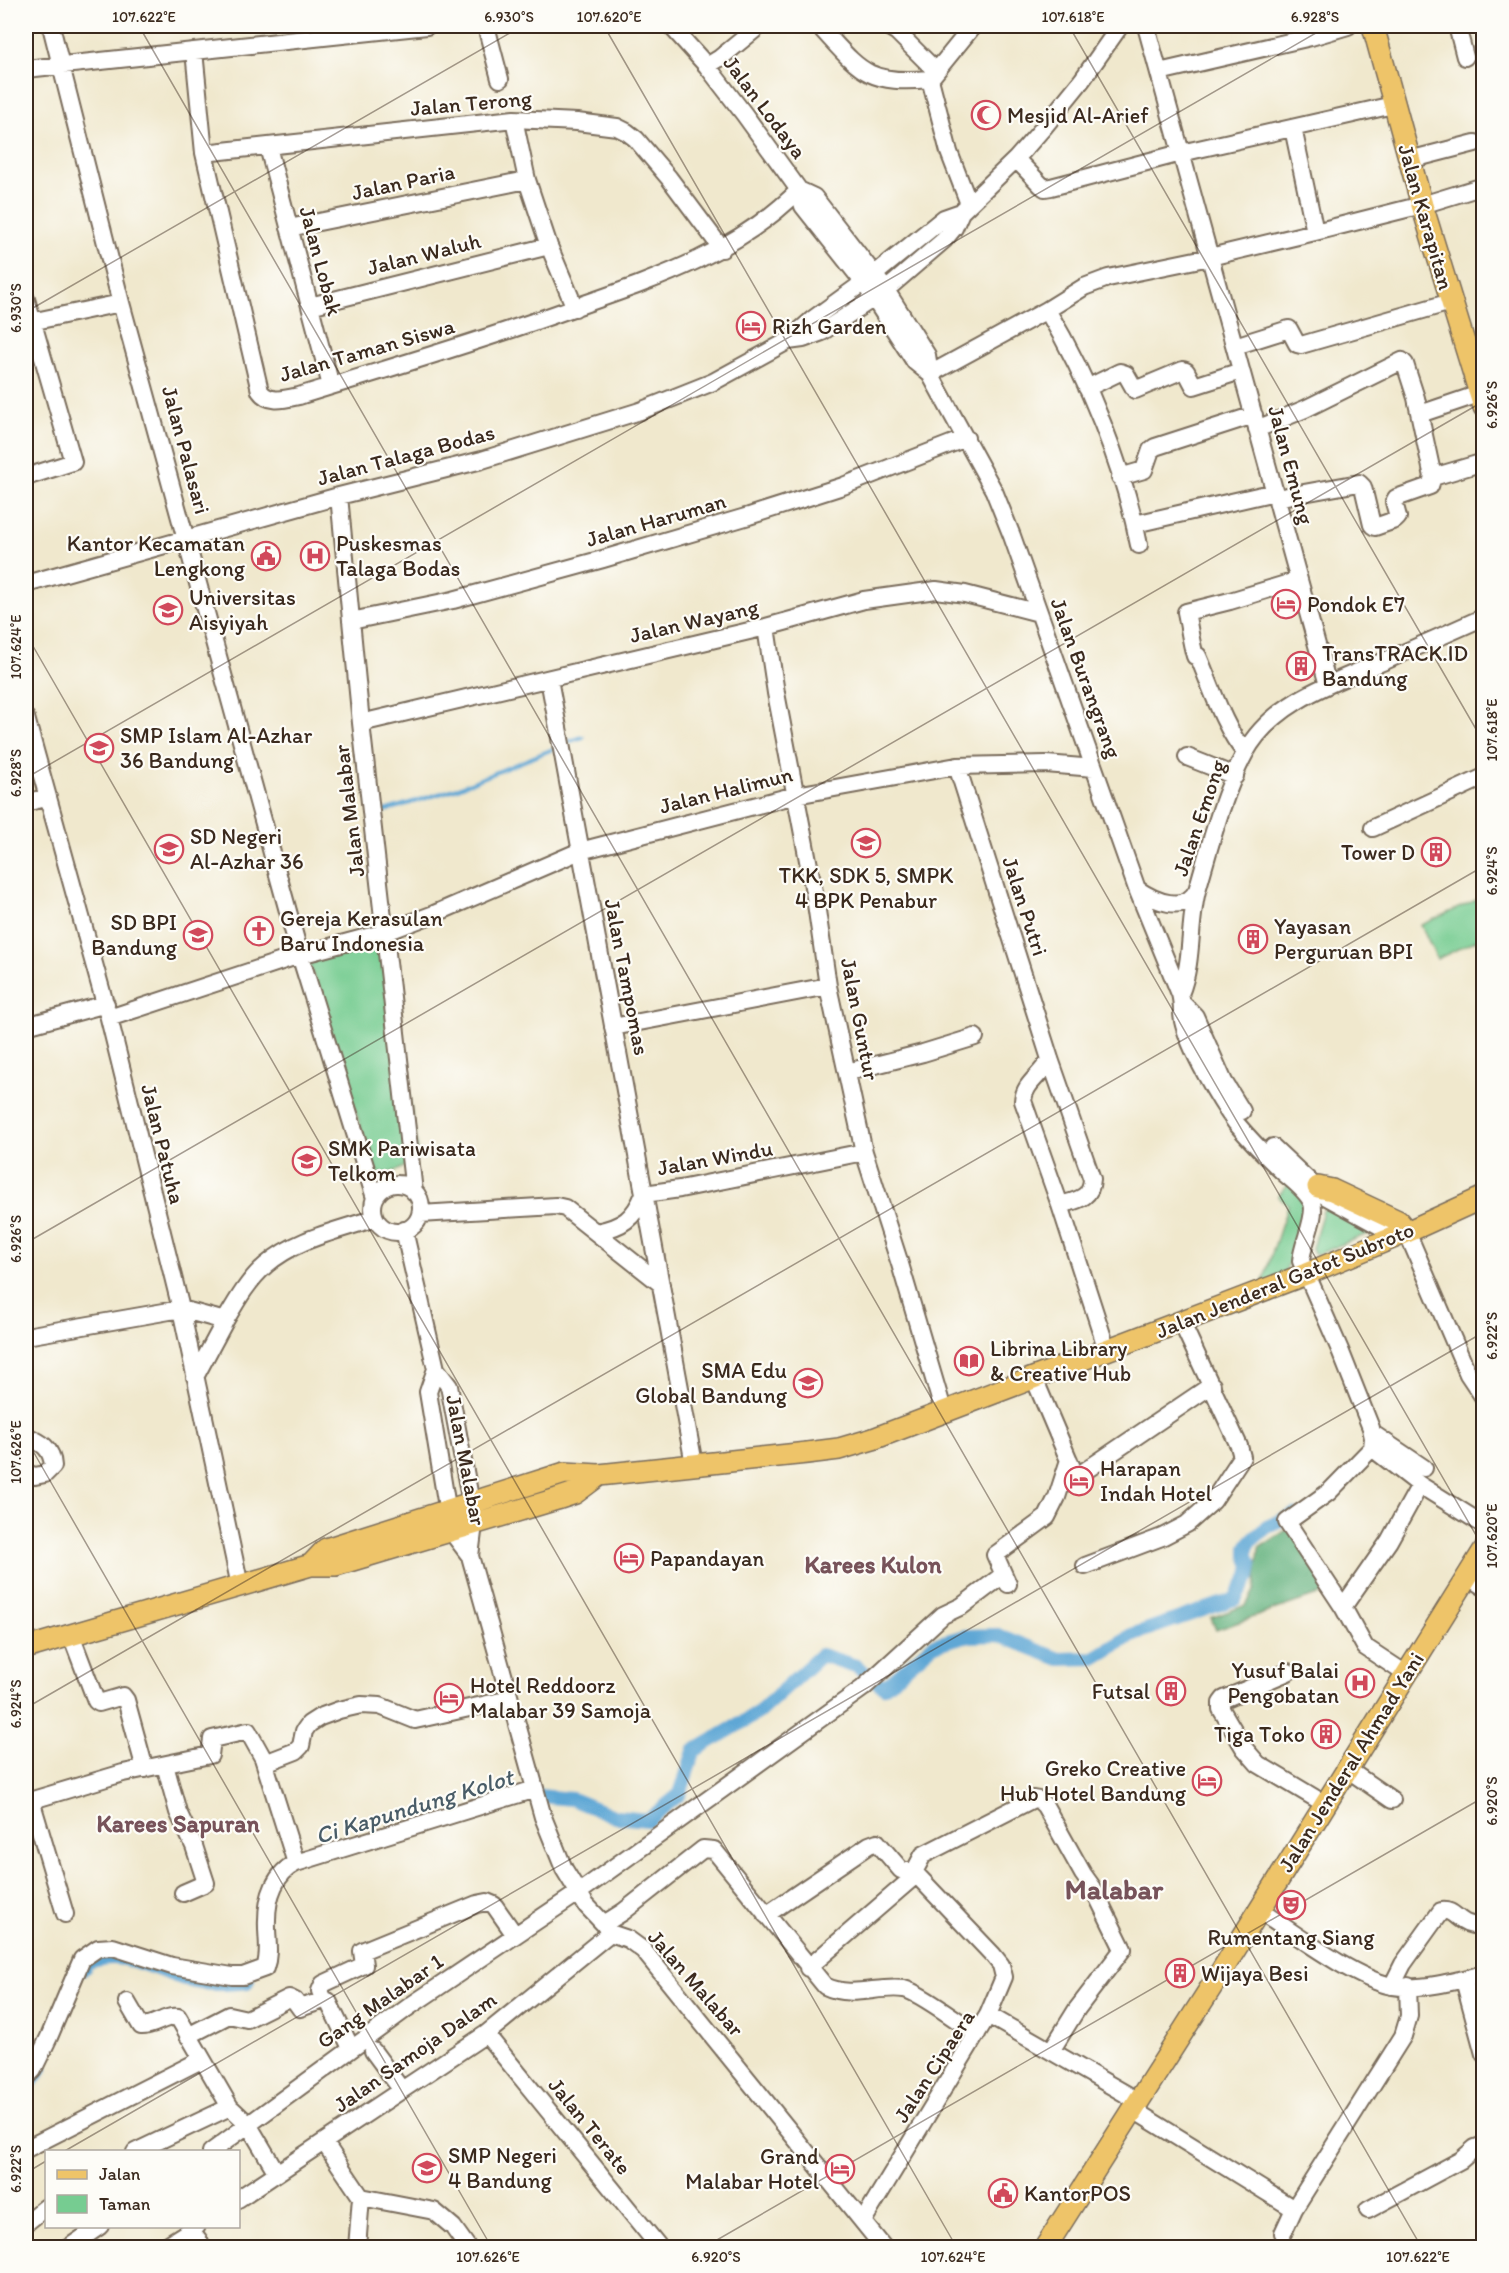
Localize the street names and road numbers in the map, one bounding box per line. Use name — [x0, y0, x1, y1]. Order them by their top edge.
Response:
street label: Jalan Lodaya — [717, 50, 813, 164]
street label: Jalan Terong — [409, 84, 534, 122]
street label: Jalan Karapitan — [1392, 141, 1460, 293]
street label: Jalan Paria — [349, 158, 457, 206]
street label: Jalan Lobak — [293, 203, 349, 319]
street label: Jalan Waluh — [364, 227, 484, 281]
street label: Jalan Taman Siswa — [276, 312, 458, 388]
street label: Jalan Palasari — [156, 383, 216, 517]
street label: Jalan Emung — [1262, 403, 1320, 528]
street label: Jalan Talaga Bodas — [314, 418, 498, 492]
street label: Jalan Haruman — [583, 487, 729, 553]
street label: Jalan Wayang — [627, 593, 762, 649]
street label: Jalan Burangrang — [1044, 594, 1128, 763]
street label: Jalan Malabar — [327, 743, 370, 879]
street label: Jalan Emong — [1167, 756, 1232, 880]
street label: Jalan Halimun — [657, 760, 796, 820]
street label: Jalan Putri — [996, 853, 1054, 959]
street label: Jalan Tampomas — [599, 896, 655, 1058]
street label: Jalan Guntur — [835, 956, 885, 1083]
street label: Jalan Patuha — [135, 1081, 191, 1207]
street label: Jalan Windu — [655, 1135, 775, 1181]
street label: Jalan Jenderal Gatot Subroto — [1152, 1216, 1418, 1344]
street label: Jalan Malabar — [440, 1392, 492, 1528]
street label: Jalan Jenderal Ahmad Yani — [1272, 1647, 1430, 1877]
street label: Jalan Malabar — [642, 1924, 750, 2043]
street label: Gang Malabar 1 — [312, 1948, 448, 2054]
street label: Jalan Samoja Dalam — [328, 1985, 502, 2118]
street label: Jalan Cipaera — [888, 2004, 981, 2127]
street label: Jalan Terate — [543, 2072, 637, 2180]

